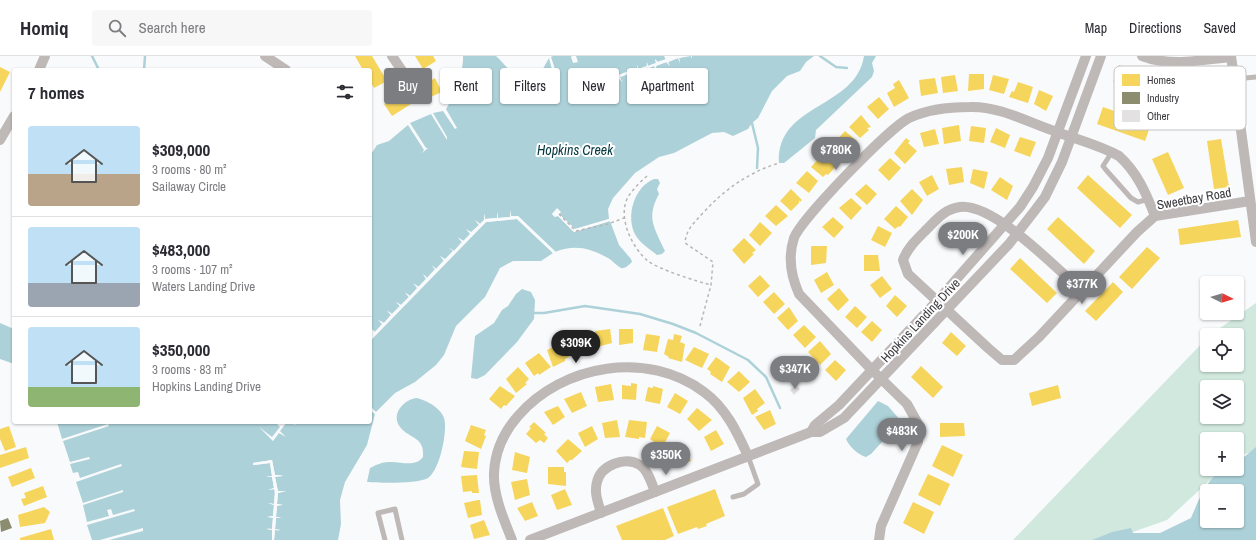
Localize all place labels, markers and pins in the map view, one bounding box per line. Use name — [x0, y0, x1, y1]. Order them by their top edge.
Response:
pin: $780K — [808, 137, 864, 171]
pin: $200K — [935, 222, 991, 256]
pin: $377K — [1054, 271, 1110, 305]
pin: $309K — [548, 330, 604, 364]
pin: $347K — [767, 356, 823, 390]
pin: $483K — [874, 418, 930, 452]
pin: $350K — [638, 442, 694, 476]

